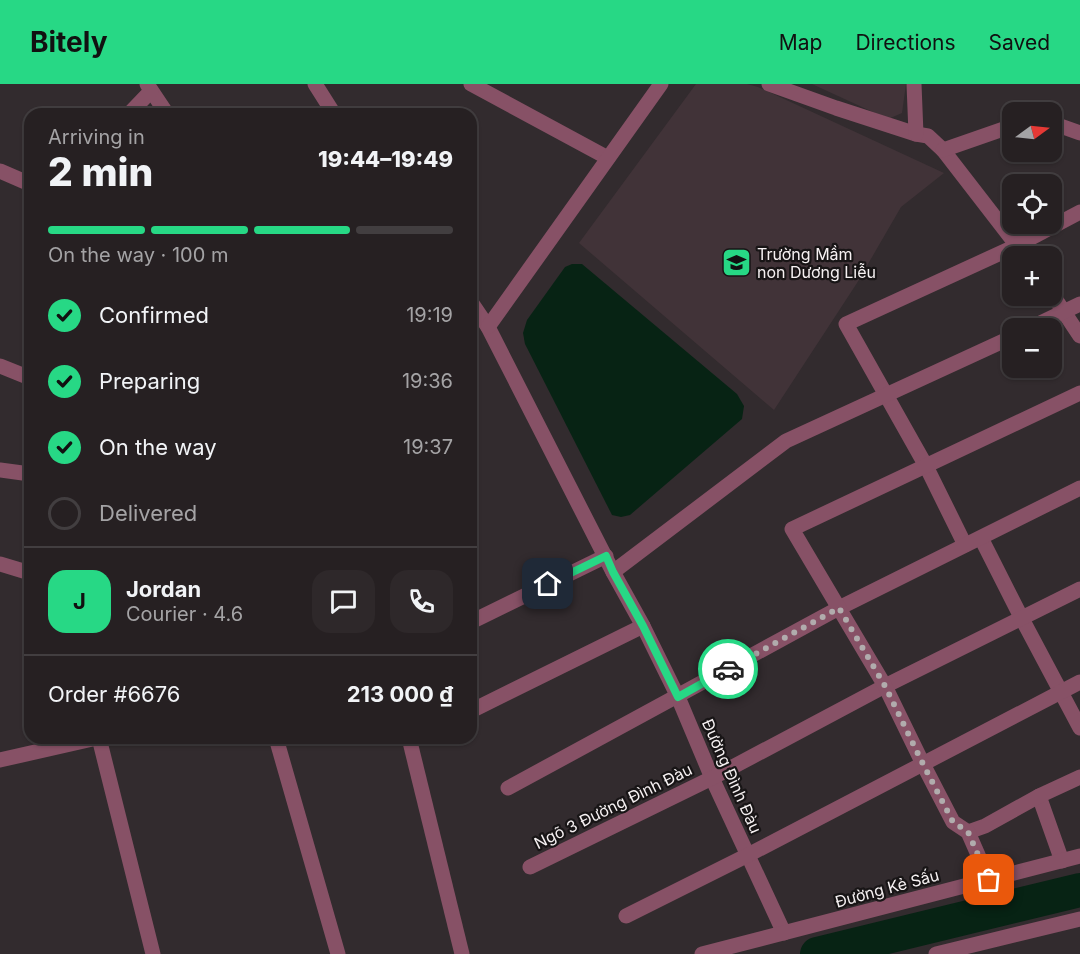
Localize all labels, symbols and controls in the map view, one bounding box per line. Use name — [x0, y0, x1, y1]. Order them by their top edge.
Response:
text: Bitely — [30, 25, 108, 59]
text: Map — [779, 30, 822, 55]
text: Directions — [855, 30, 956, 55]
text: Saved — [989, 30, 1050, 55]
north arrow — [1002, 102, 1062, 162]
map controls — [1002, 102, 1062, 378]
text: Arriving in — [48, 125, 145, 149]
text: 19:44–19:49 — [318, 146, 453, 172]
text: 2 min — [48, 148, 153, 195]
button: locate — [1002, 174, 1062, 234]
text: On the way · 100 m — [48, 243, 228, 267]
place label: Trường Mầm non Dương Liễu — [757, 244, 876, 282]
button: + — [1002, 246, 1062, 306]
school or university icon: Trường Mầm non Dương Liễu — [720, 247, 752, 279]
icon: check — [48, 299, 81, 332]
text: Confirmed — [99, 302, 209, 328]
text: 19:19 — [406, 303, 453, 327]
button: − — [1002, 318, 1062, 378]
icon: check — [48, 365, 81, 398]
text: Preparing — [99, 368, 200, 394]
text: 19:36 — [402, 369, 453, 393]
icon: check — [48, 431, 81, 464]
text: On the way — [99, 434, 217, 460]
text: 19:37 — [403, 435, 453, 459]
text: Delivered — [99, 500, 197, 526]
pin — [522, 558, 573, 609]
icon: home — [531, 567, 564, 600]
button: chat — [312, 570, 375, 633]
button: phone — [390, 570, 453, 633]
text: Jordan — [126, 576, 201, 602]
text: J — [73, 588, 86, 614]
text: Courier · 4.6 — [126, 602, 243, 626]
courier — [698, 639, 758, 699]
icon: car — [712, 653, 745, 686]
text: Order #6676 — [48, 681, 180, 707]
text: 213 000 ₫ — [347, 681, 453, 707]
street label: Đường Đình Đàu — [698, 716, 766, 836]
street label: Ngõ 3 Đường Đình Đàu — [531, 759, 695, 853]
pin — [963, 854, 1014, 905]
icon: bag — [972, 863, 1005, 896]
street label: Đường Kẻ Sấu — [833, 865, 941, 911]

